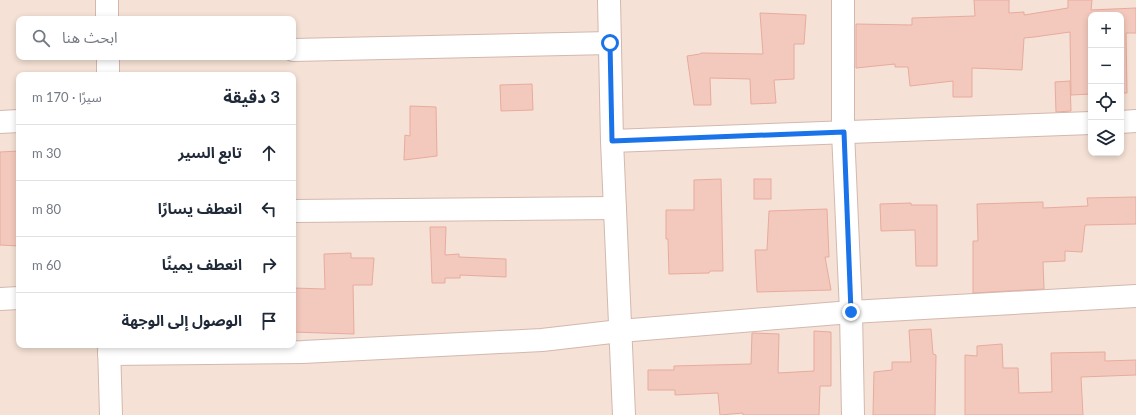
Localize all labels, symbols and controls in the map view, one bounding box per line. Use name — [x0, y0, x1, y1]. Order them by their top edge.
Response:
map controls — [1088, 12, 1124, 156]
button: + — [1088, 12, 1124, 48]
search box — [16, 16, 296, 60]
icon: search — [30, 27, 52, 49]
text: ابحث هنا — [62, 28, 118, 46]
route start — [601, 34, 619, 52]
button: − — [1088, 48, 1124, 84]
button: locate — [1088, 84, 1124, 120]
text: 3 دقيقة — [223, 86, 280, 107]
text: سيرًا · 170 m — [32, 89, 102, 105]
button: layers — [1088, 120, 1124, 156]
icon: ahead — [258, 142, 280, 164]
text: تابع السير — [178, 143, 242, 161]
text: 30 m — [32, 145, 61, 161]
icon: left — [258, 198, 280, 220]
text: انعطف يسارًا — [158, 199, 242, 217]
text: 80 m — [32, 201, 61, 217]
icon: right — [258, 254, 280, 276]
text: انعطف يمينًا — [162, 255, 242, 273]
text: 60 m — [32, 257, 61, 273]
route end — [842, 303, 860, 321]
icon: arrive — [258, 310, 280, 332]
text: الوصول إلى الوجهة — [121, 311, 242, 329]

